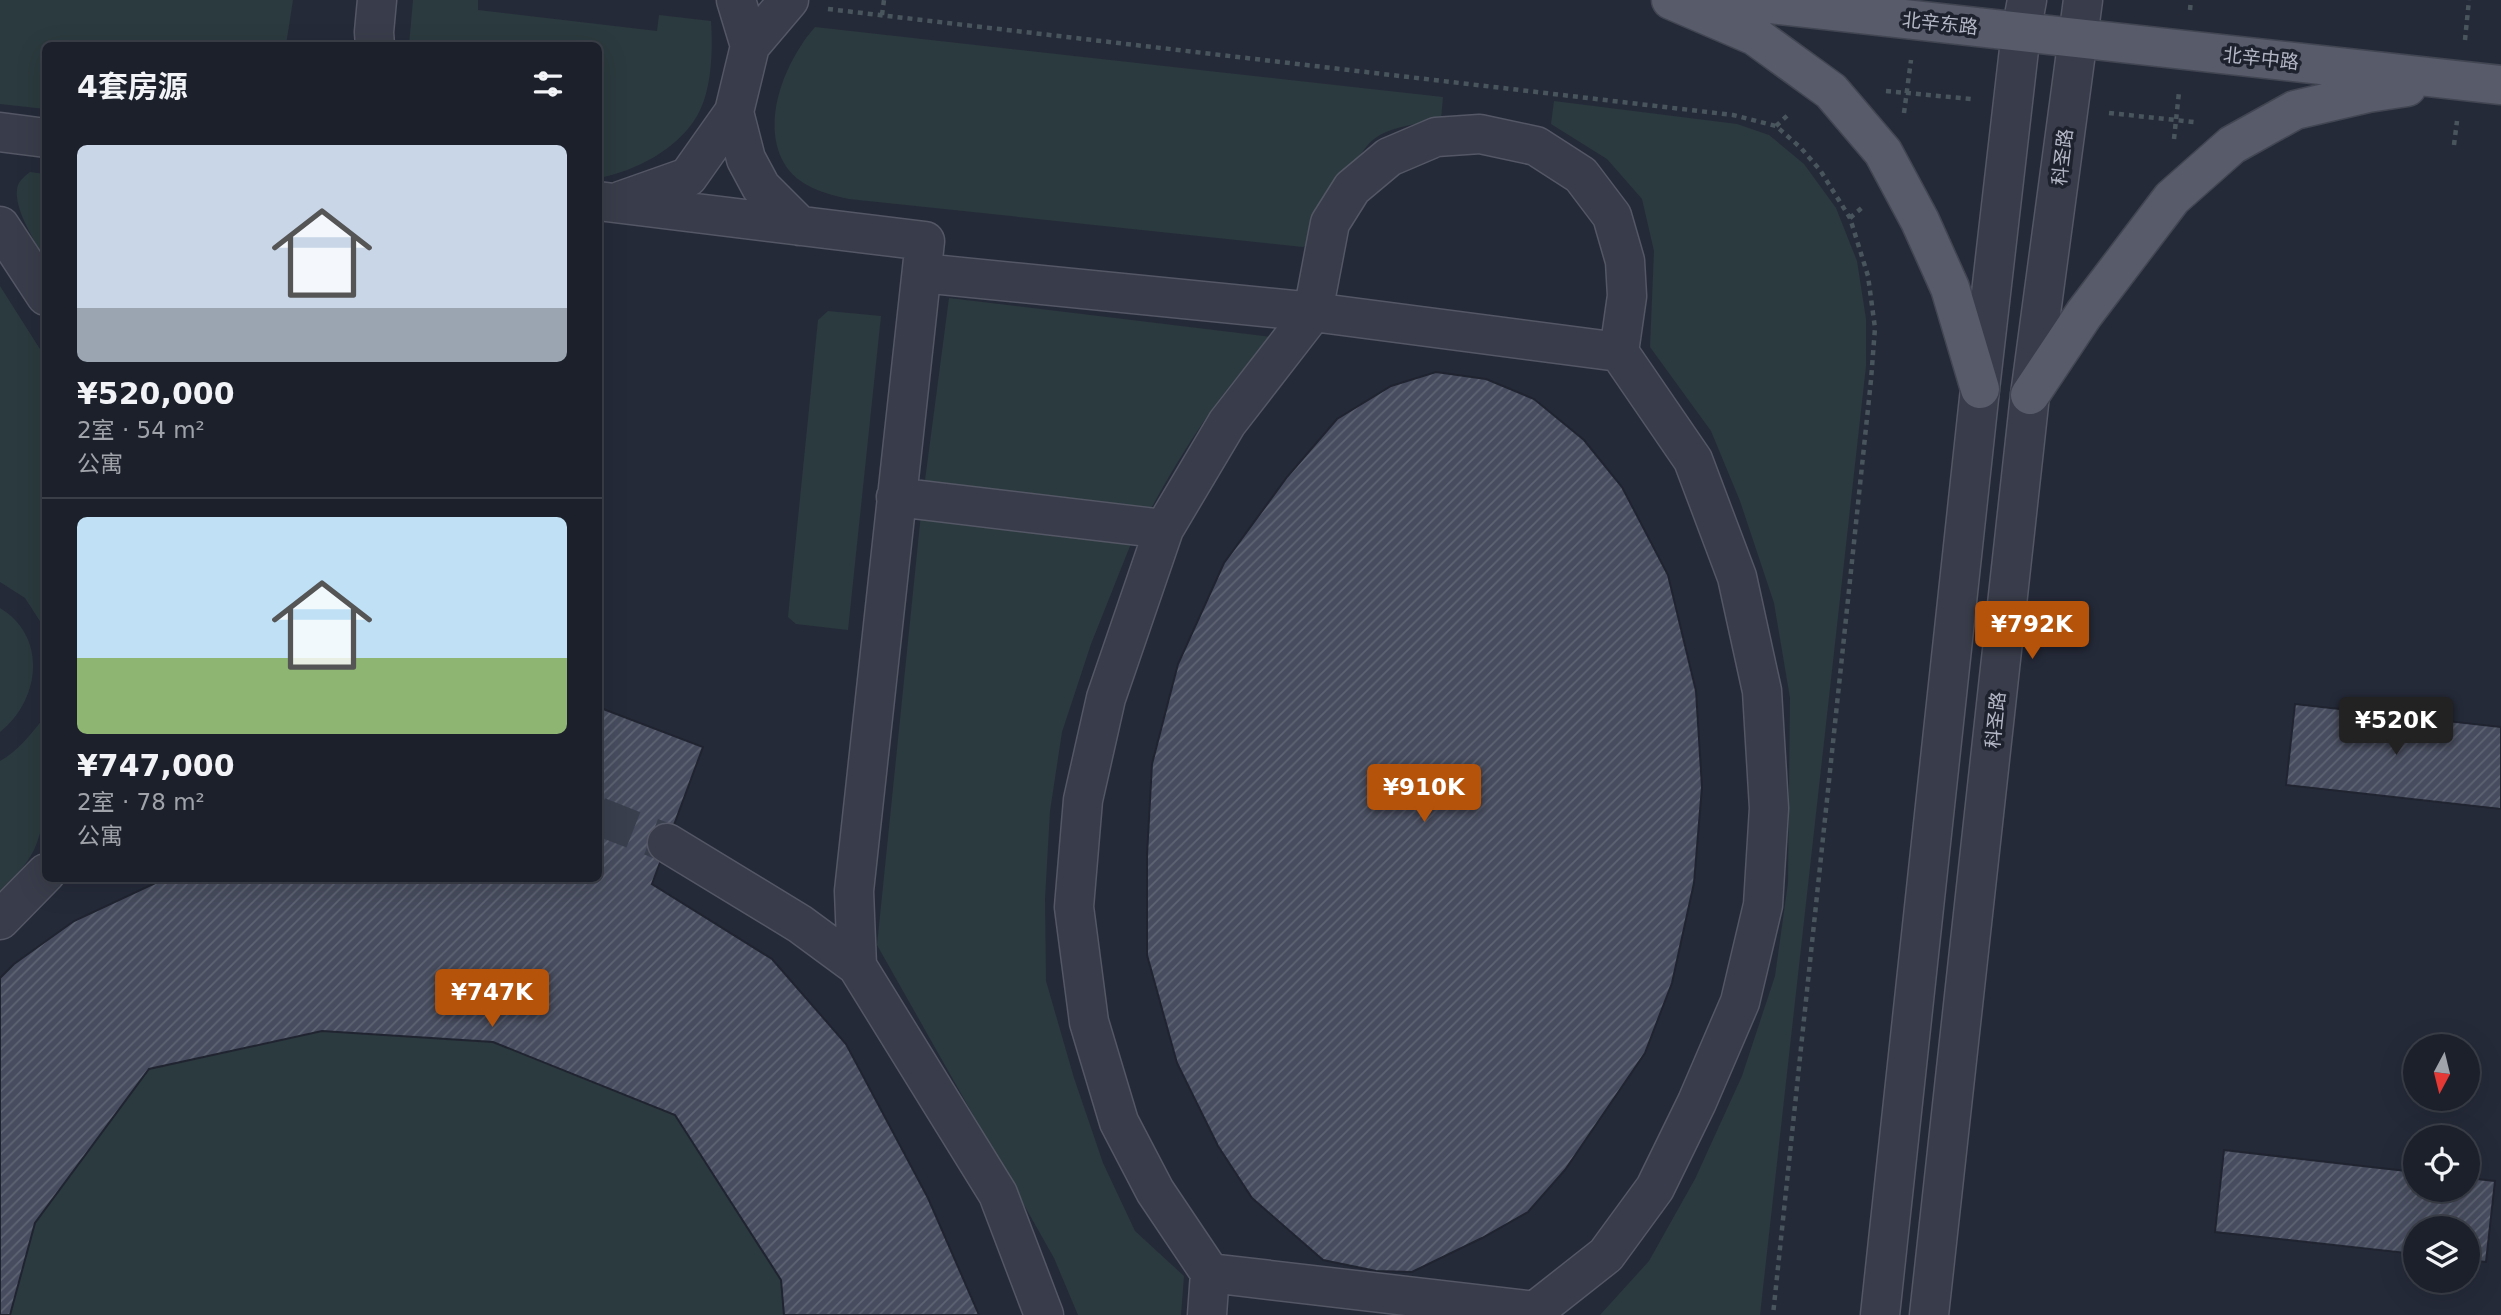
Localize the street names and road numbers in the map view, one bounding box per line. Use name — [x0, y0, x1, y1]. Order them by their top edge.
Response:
street label: 北辛东路 — [1901, 8, 1979, 38]
street label: 北辛中路 — [2222, 43, 2300, 73]
street label: 科圣路 — [2048, 127, 2076, 187]
street label: 科圣路 — [1981, 690, 2009, 750]

